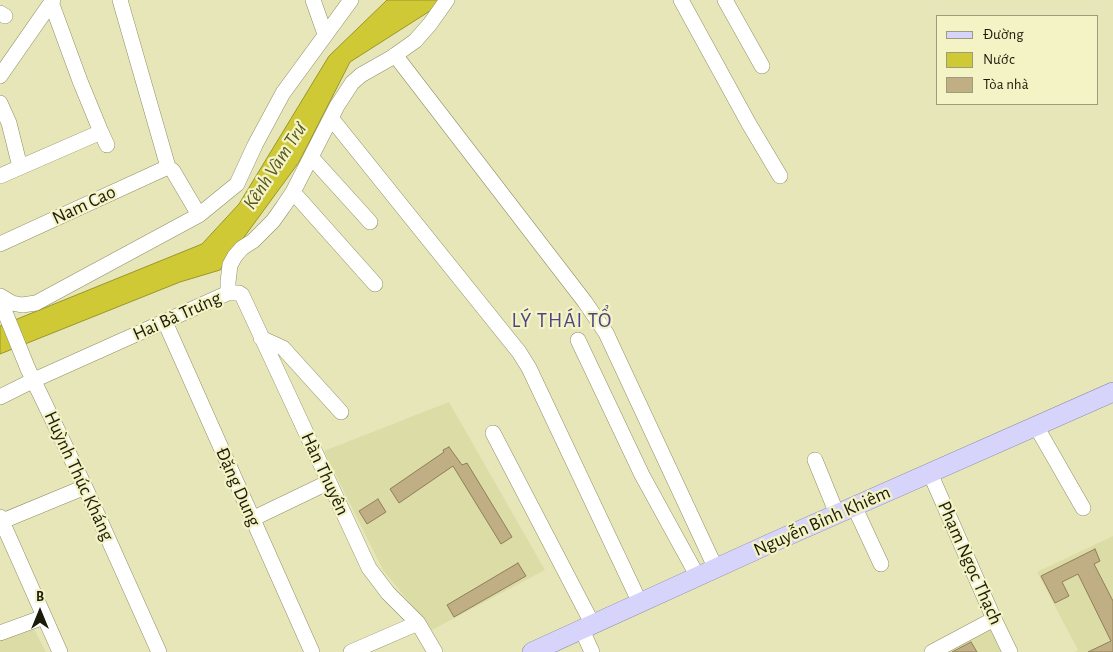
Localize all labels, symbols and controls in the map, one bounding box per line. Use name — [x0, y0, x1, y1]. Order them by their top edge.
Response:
legend — [936, 15, 1098, 105]
text: Đường — [983, 27, 1023, 42]
text: Nước — [983, 52, 1015, 67]
text: Tòa nhà — [983, 77, 1029, 92]
water label: Kênh Vàm Trư — [238, 118, 312, 214]
street label: Nam Cao — [49, 180, 119, 230]
street label: Hai Bà Trưng — [129, 286, 225, 346]
district label: LÝ THÁI TỔ — [510, 308, 614, 334]
street label: Huỳnh Thúc Kháng — [39, 408, 119, 544]
street label: Hàn Thuyên — [296, 429, 354, 519]
street label: Đặng Dung — [210, 444, 266, 530]
street label: Nguyễn Bỉnh Khiêm — [750, 481, 894, 561]
street label: Phạm Ngọc Thạch — [933, 498, 1007, 628]
north arrow — [15, 587, 65, 637]
text: B — [36, 590, 44, 604]

